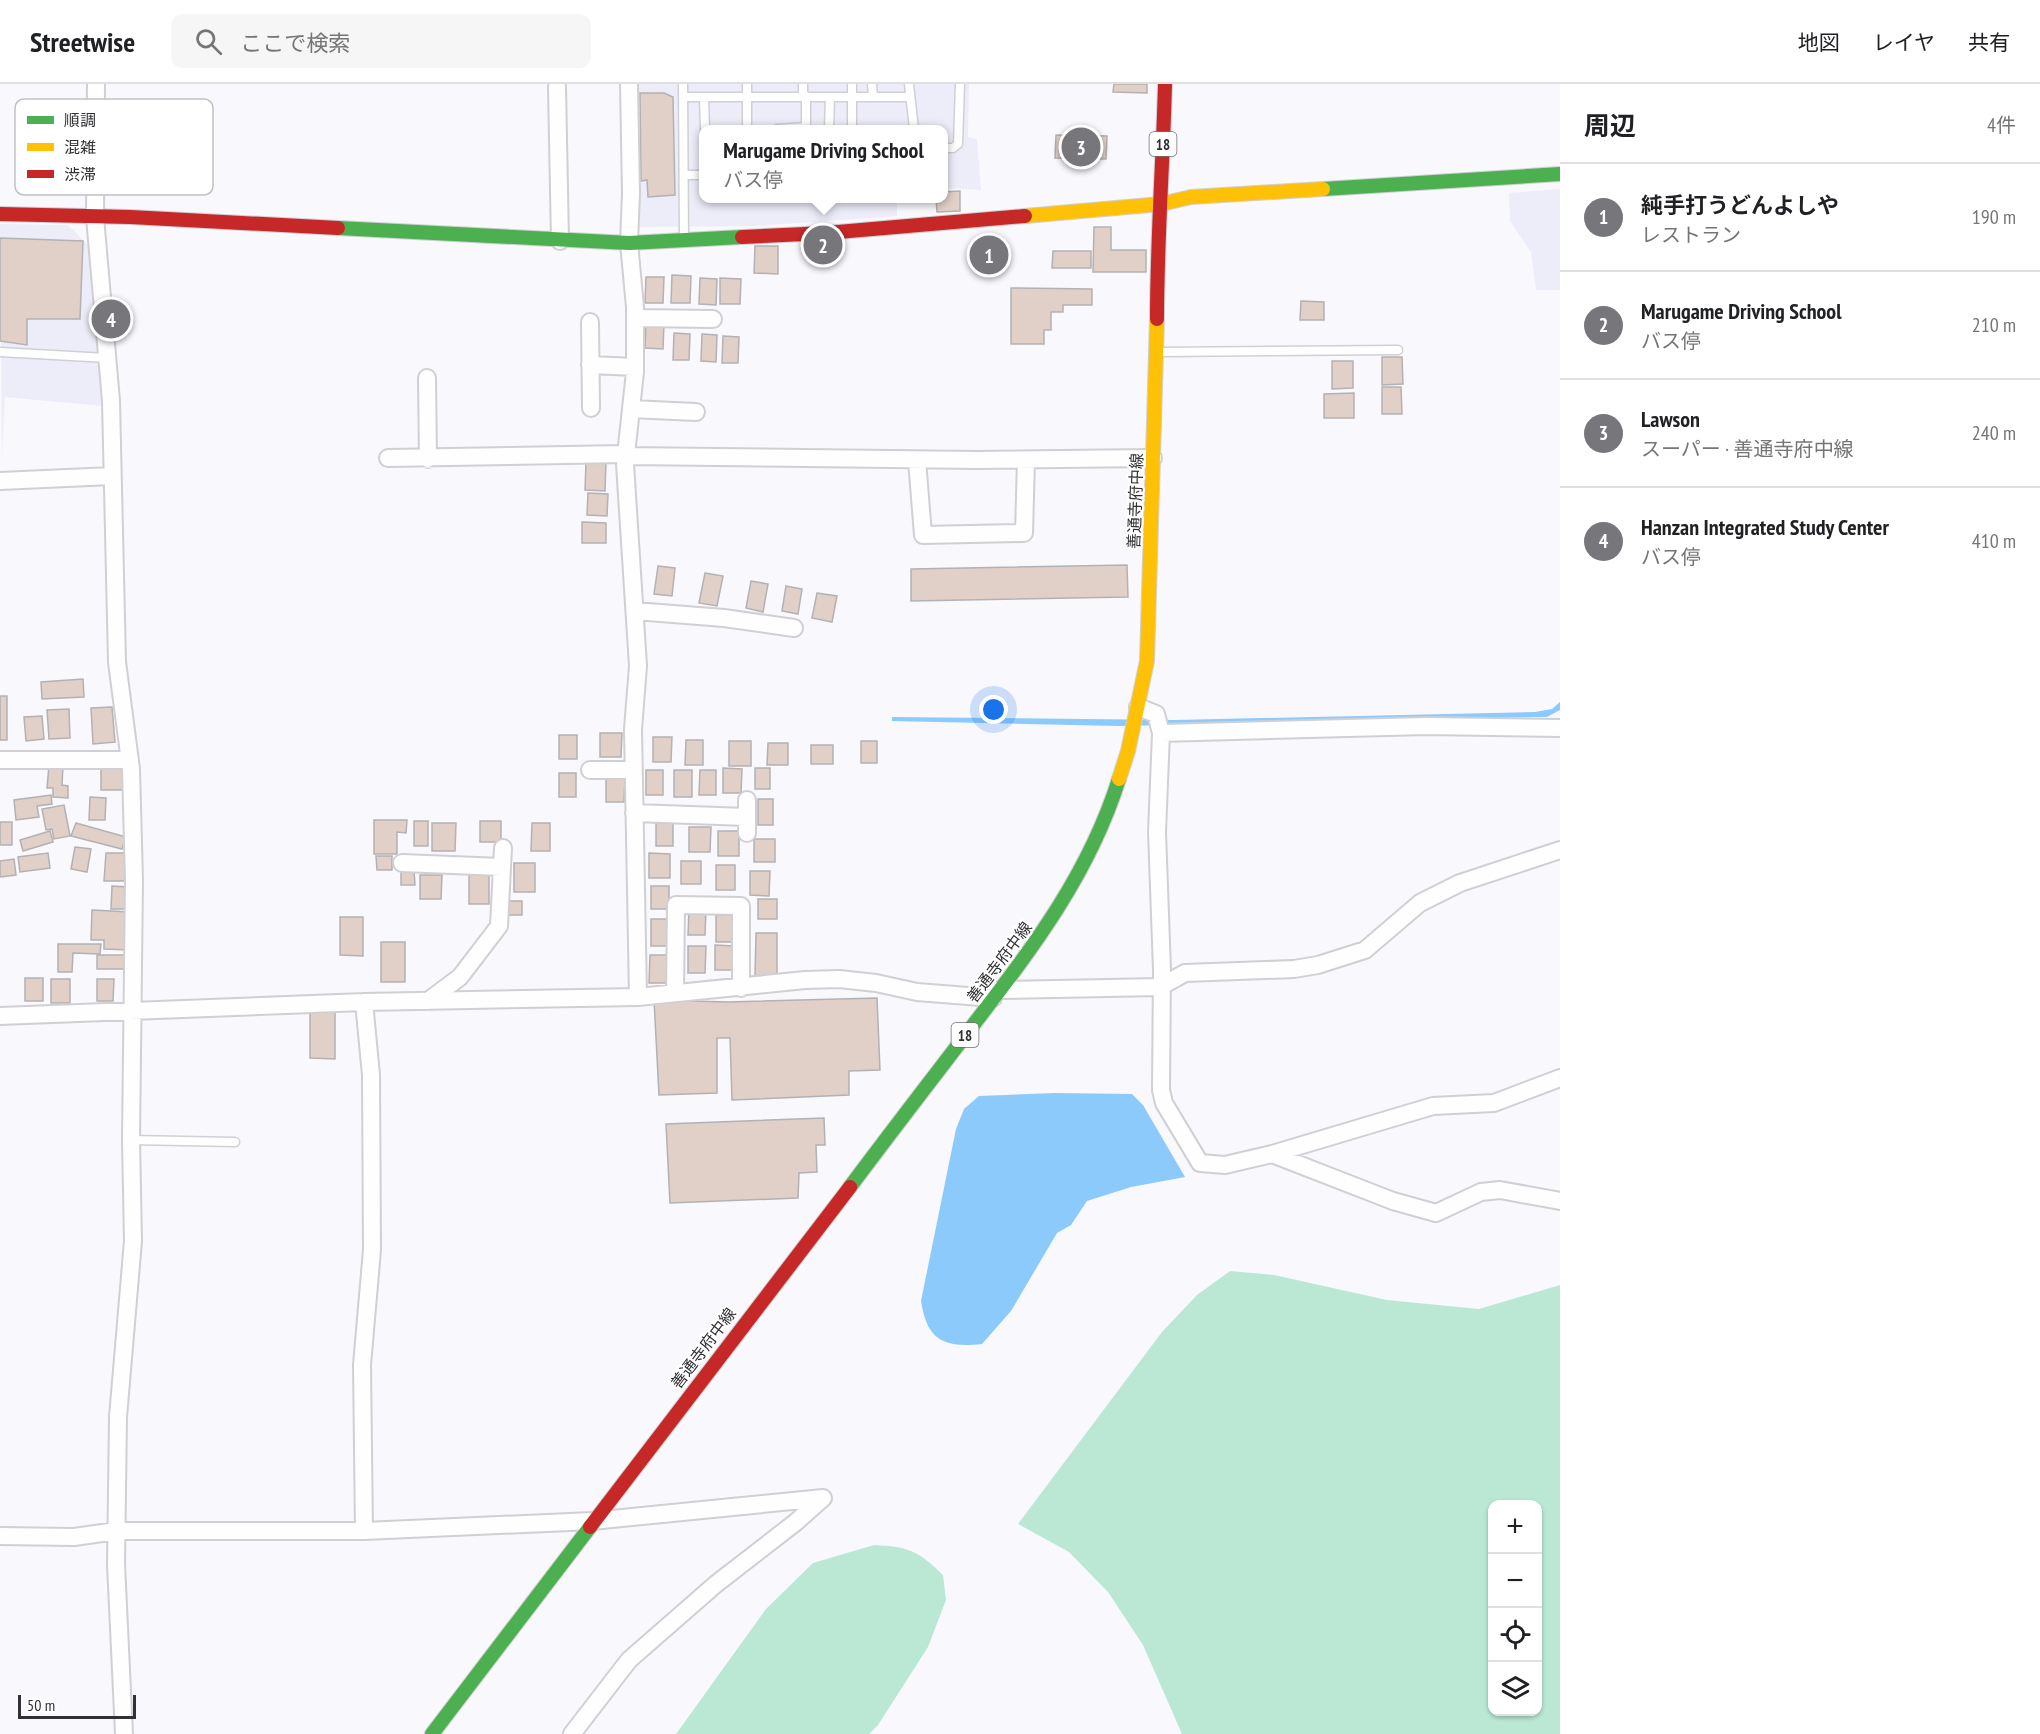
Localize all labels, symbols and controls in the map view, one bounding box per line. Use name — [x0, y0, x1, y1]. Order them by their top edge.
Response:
search box — [171, 14, 591, 68]
text: Streetwise — [30, 23, 135, 60]
icon: search — [192, 25, 225, 58]
text: ここで検索 — [240, 29, 350, 57]
text: 地図 — [1798, 29, 1840, 56]
text: レイヤ — [1873, 29, 1935, 56]
text: 共有 — [1968, 29, 2010, 56]
legend — [15, 99, 213, 195]
text: 周辺 — [1584, 109, 1636, 142]
text: 順調 — [64, 110, 96, 130]
text: 4件 — [1987, 112, 2016, 138]
pin: 3 — [1062, 124, 1100, 170]
popup — [699, 125, 948, 203]
road number: 18 — [1150, 132, 1176, 156]
text: Marugame Driving School — [723, 136, 924, 164]
text: 混雑 — [64, 137, 96, 157]
text: 渋滞 — [64, 164, 96, 184]
text: バス停 — [723, 167, 783, 193]
text: 純手打うどんよしや — [1641, 191, 1839, 219]
text: 1 — [1599, 204, 1608, 230]
text: 190 m — [1972, 204, 2016, 230]
pin: 2 — [804, 222, 842, 268]
text: レストラン — [1641, 222, 1741, 248]
pin: 1 — [970, 232, 1008, 278]
pin: 4 — [92, 296, 130, 342]
text: Marugame Driving School — [1641, 297, 1842, 325]
text: 2 — [1599, 312, 1608, 338]
text: 210 m — [1972, 312, 2016, 338]
text: バス停 — [1641, 328, 1701, 354]
text: Lawson — [1641, 405, 1700, 433]
text: 3 — [1599, 420, 1608, 446]
text: 240 m — [1972, 420, 2016, 446]
text: スーパー · 善通寺府中線 — [1641, 436, 1854, 462]
street label: 善通寺府中線 — [1123, 453, 1147, 549]
text: Hanzan Integrated Study Center — [1641, 513, 1889, 541]
text: 4 — [1599, 528, 1608, 554]
text: 410 m — [1972, 528, 2016, 554]
text: バス停 — [1641, 544, 1701, 570]
your location — [979, 695, 1008, 724]
street label: 善通寺府中線 — [962, 918, 1036, 1006]
road number: 18 — [952, 1023, 978, 1047]
street label: 善通寺府中線 — [666, 1304, 740, 1392]
map controls — [1488, 1500, 1542, 1716]
button: + — [1488, 1500, 1542, 1554]
button: − — [1488, 1554, 1542, 1608]
button: locate — [1488, 1608, 1542, 1662]
button: layers — [1488, 1662, 1542, 1716]
scale bar — [18, 1692, 136, 1720]
text: 50 m — [27, 1695, 55, 1715]

